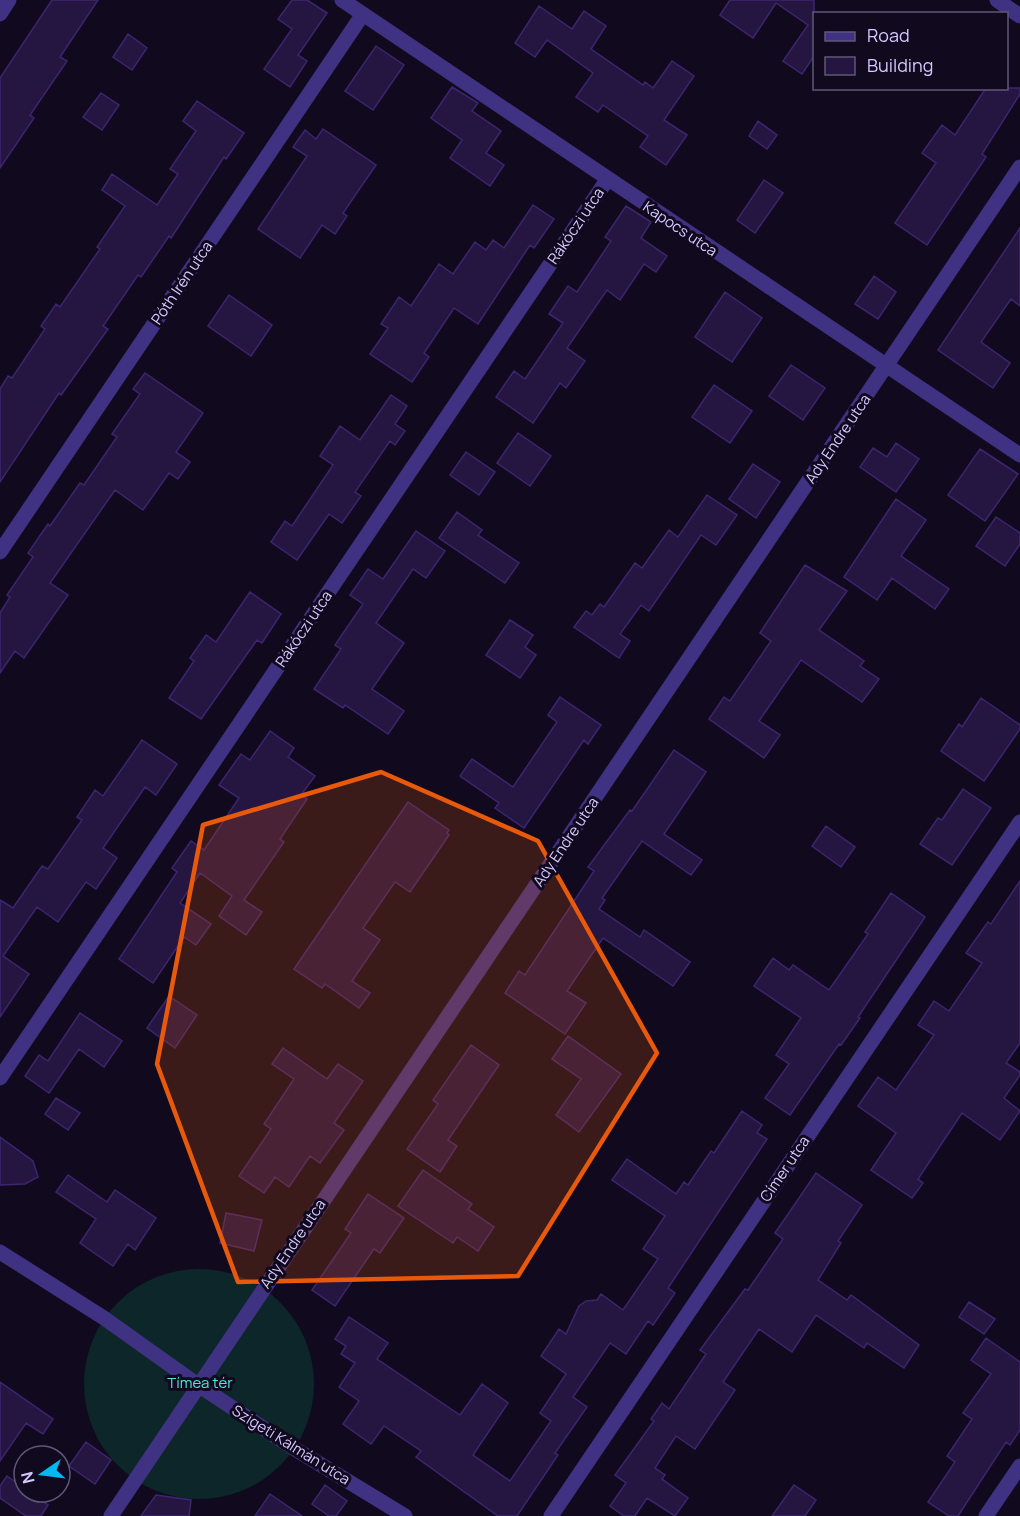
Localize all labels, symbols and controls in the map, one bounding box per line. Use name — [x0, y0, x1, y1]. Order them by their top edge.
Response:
legend — [813, 12, 1008, 90]
text: Road — [867, 23, 910, 47]
text: Building — [867, 53, 933, 77]
street label: Rákóczi utca — [542, 183, 609, 268]
street label: Kapocs utca — [639, 196, 722, 261]
street label: Póth Irén utca — [146, 237, 217, 329]
street label: Ady Endre utca — [800, 390, 875, 488]
street label: Rákóczi utca — [270, 586, 337, 671]
street label: Ady Endre utca — [528, 793, 603, 891]
street label: Címer utca — [755, 1132, 814, 1206]
street label: Ady Endre utca — [255, 1195, 330, 1293]
park label: Tímea tér — [167, 1372, 233, 1393]
street label: Szigeti Kálmán utca — [228, 1400, 354, 1489]
north arrow — [12, 1444, 72, 1504]
text: N — [15, 1469, 40, 1486]

